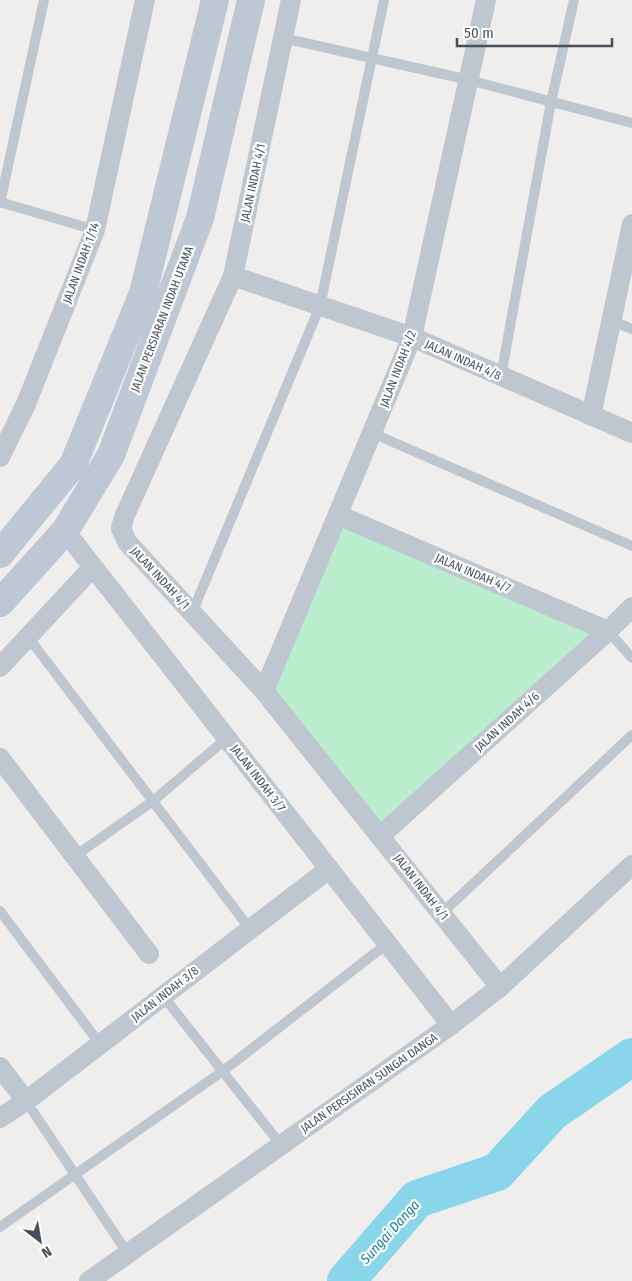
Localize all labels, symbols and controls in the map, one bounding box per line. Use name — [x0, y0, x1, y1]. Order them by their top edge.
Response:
scale bar — [457, 15, 612, 47]
text: 50 m — [464, 24, 494, 42]
street label: JALAN INDAH 4/1 — [238, 142, 268, 224]
street label: JALAN INDAH 1/14 — [60, 220, 102, 305]
street label: JALAN PERSIARAN INDAH UTAMA — [128, 244, 197, 394]
street label: JALAN INDAH 4/2 — [377, 329, 419, 409]
street label: JALAN INDAH 4/8 — [423, 337, 503, 383]
street label: JALAN INDAH 4/1 — [128, 544, 192, 612]
street label: JALAN INDAH 4/7 — [433, 551, 513, 595]
street label: JALAN INDAH 4/6 — [472, 689, 542, 755]
street label: JALAN INDAH 3/7 — [228, 742, 288, 814]
street label: JALAN INDAH 4/1 — [391, 851, 451, 923]
street label: JALAN INDAH 3/8 — [129, 963, 201, 1025]
street label: JALAN PERSISIRAN SUNGAI DANGA — [298, 1030, 441, 1136]
water label: Sungai Danga — [356, 1197, 423, 1268]
north arrow — [15, 1216, 65, 1266]
text: N — [38, 1242, 54, 1261]

